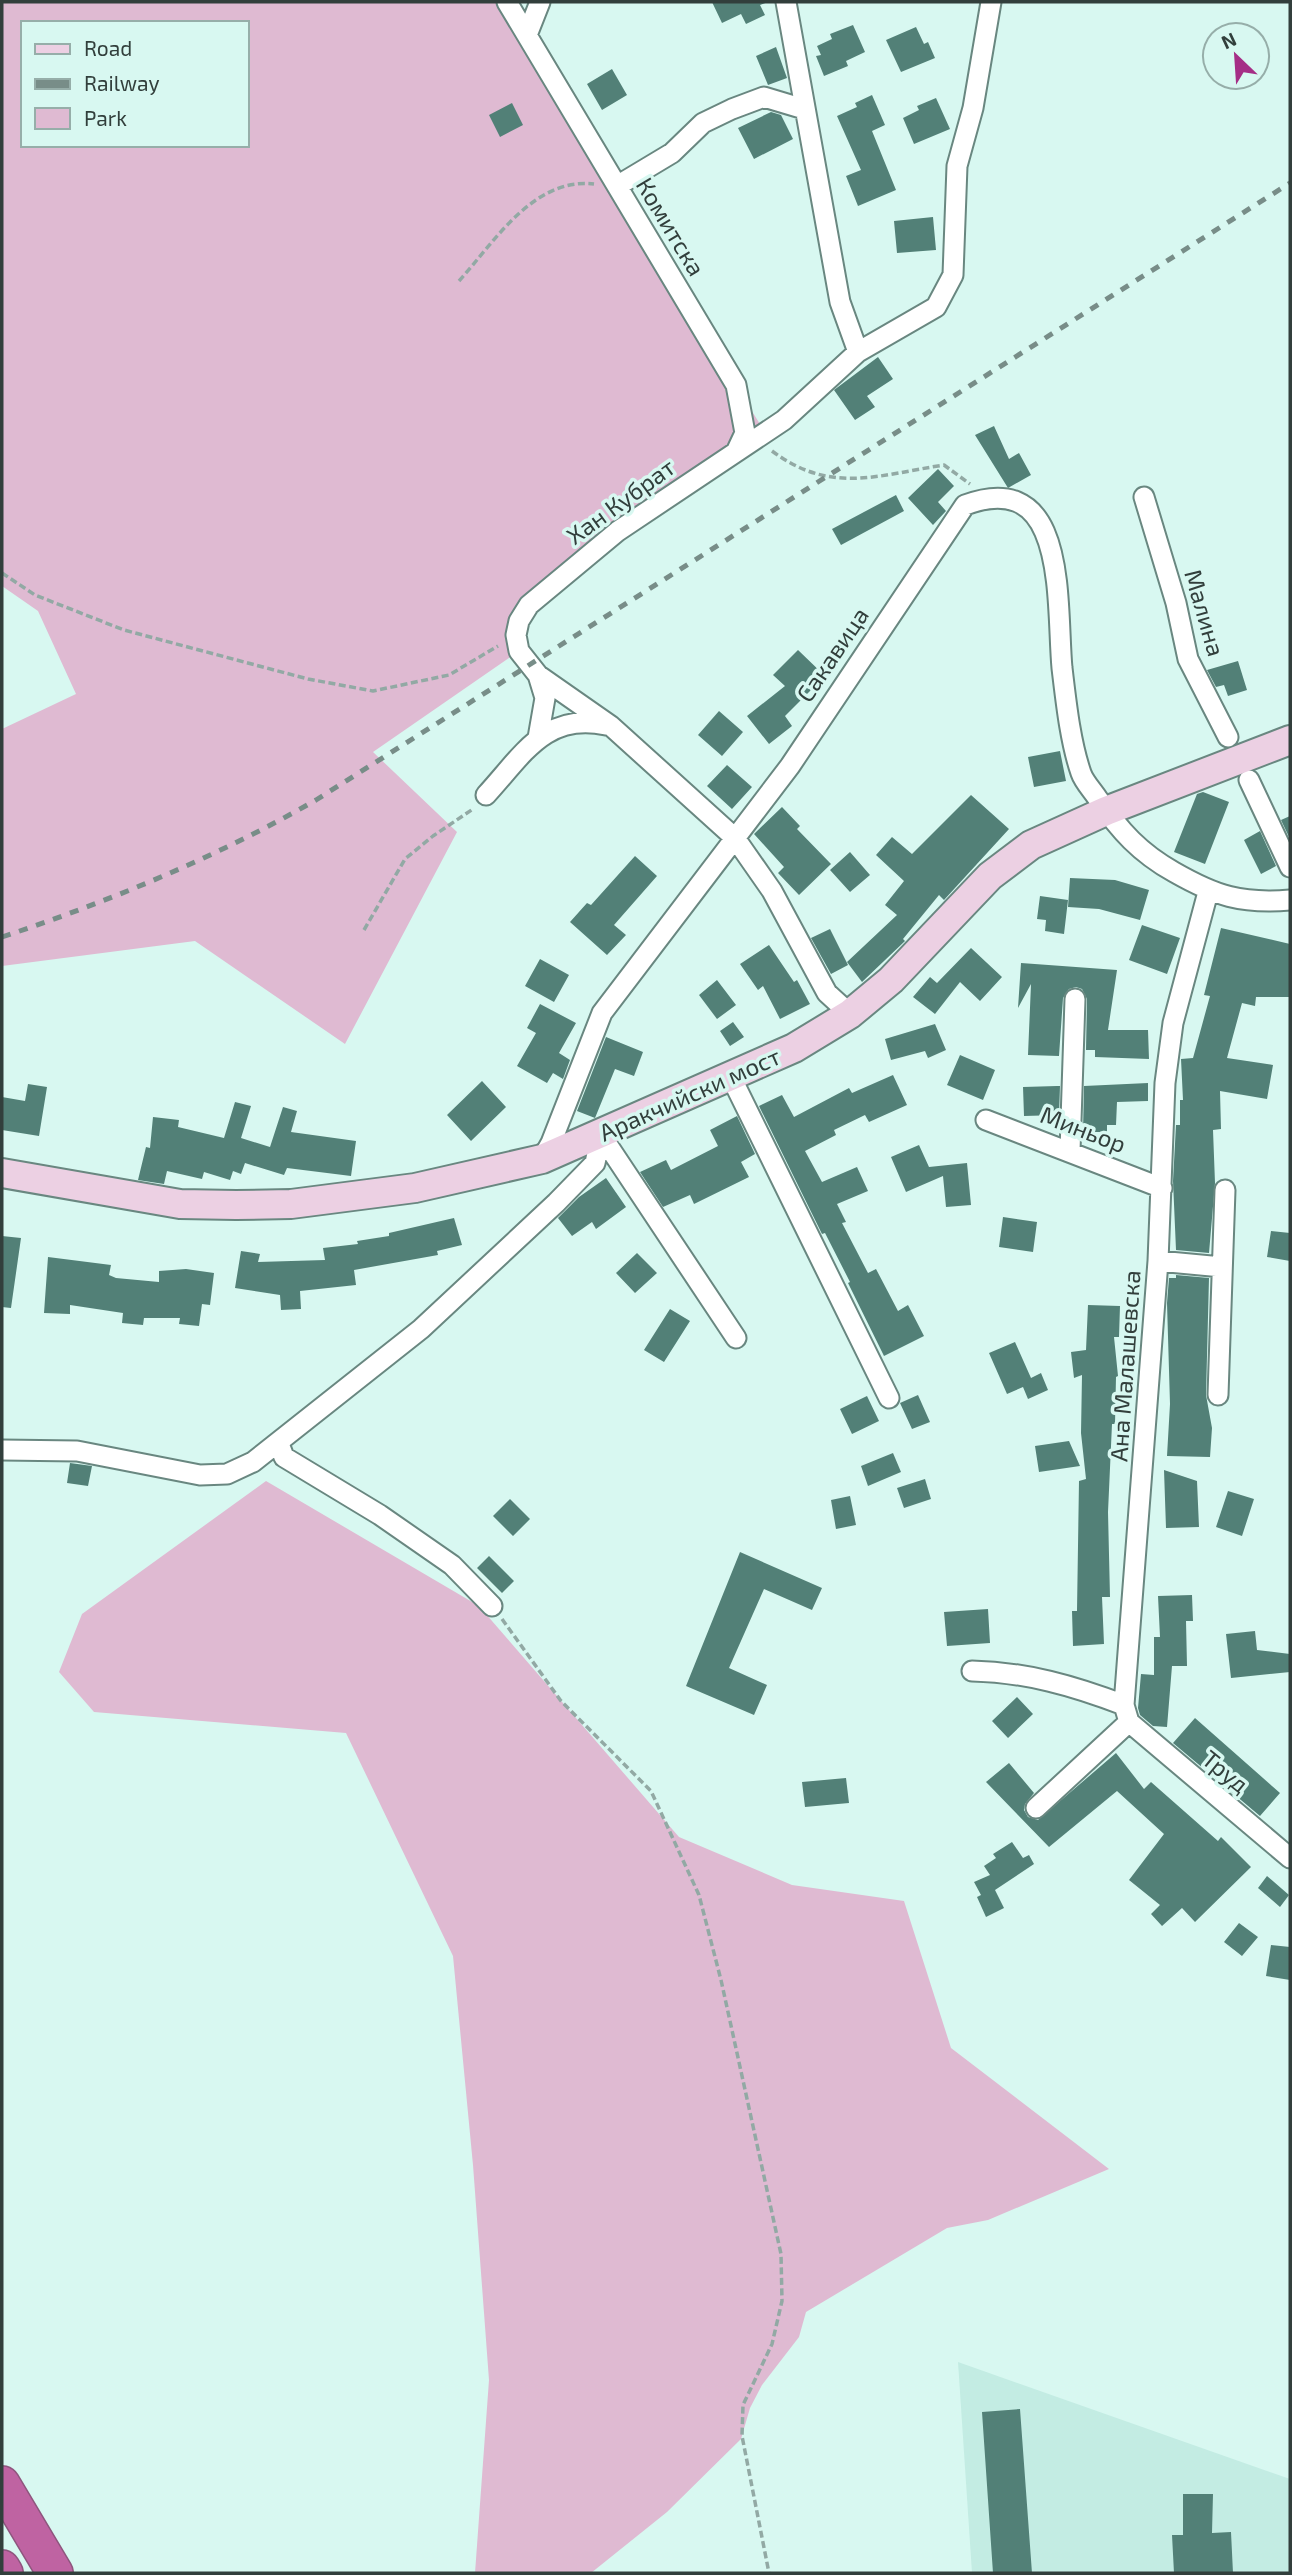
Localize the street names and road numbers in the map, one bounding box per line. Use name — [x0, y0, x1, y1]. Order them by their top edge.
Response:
street label: Комитска — [631, 172, 712, 281]
street label: Хан Кубрат — [560, 452, 681, 551]
street label: Малина — [1179, 566, 1232, 659]
street label: Сакавица — [790, 601, 874, 707]
street label: Аракчийски мост — [594, 1041, 785, 1147]
street label: Миньор — [1037, 1099, 1130, 1158]
street label: Ана Малашевска — [1103, 1269, 1146, 1463]
street label: Труд — [1196, 1743, 1255, 1799]

